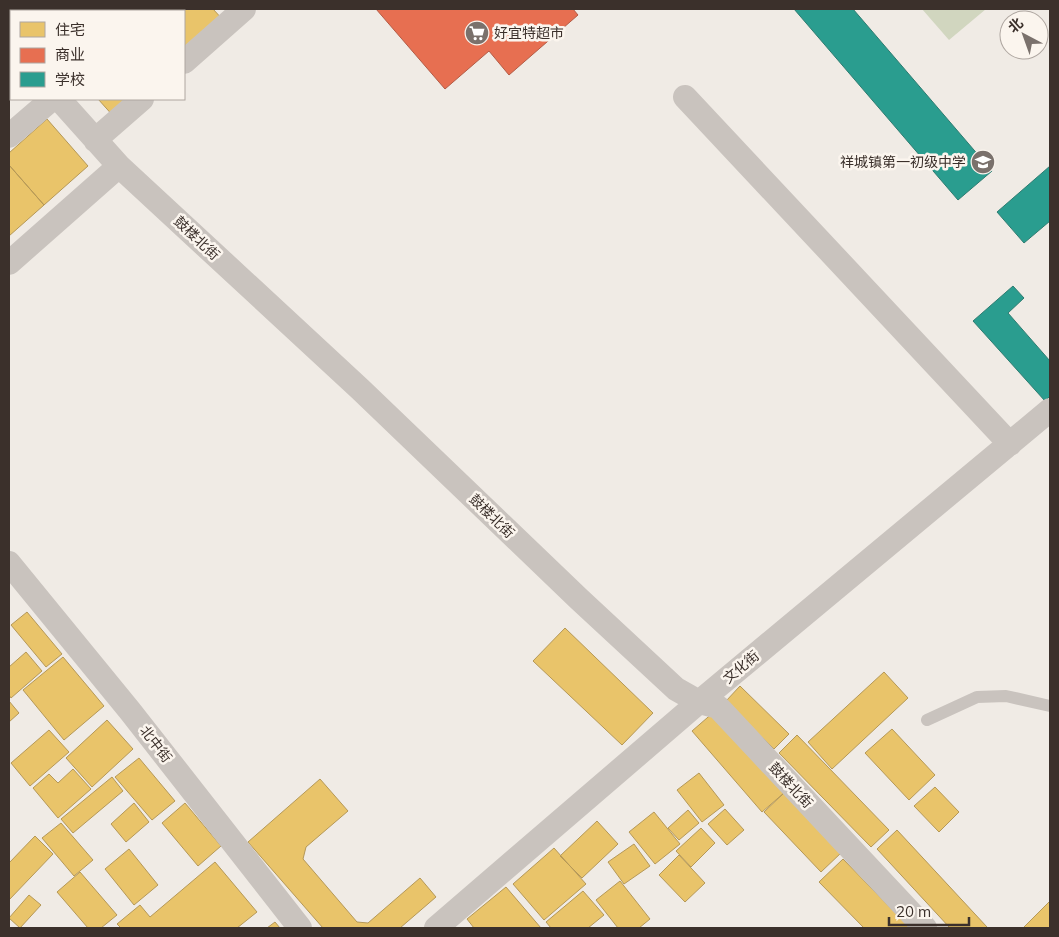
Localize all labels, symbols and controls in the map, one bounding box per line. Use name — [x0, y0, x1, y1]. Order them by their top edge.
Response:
legend — [10, 10, 185, 100]
north arrow — [999, 10, 1049, 60]
text: 北 — [1004, 14, 1027, 37]
text: 住宅 — [55, 20, 85, 39]
supermarket icon: 好宜特超市 — [464, 20, 490, 46]
place label: 好宜特超市 — [494, 24, 564, 42]
text: 商业 — [55, 45, 85, 64]
text: 学校 — [55, 70, 85, 89]
school or university icon: 祥城镇第一初级中学 — [970, 149, 996, 175]
place label: 祥城镇第一初级中学 — [840, 153, 966, 171]
street label: 鼓楼北街 — [170, 212, 224, 264]
street label: 鼓楼北街 — [466, 490, 518, 542]
street label: 文化街 — [719, 647, 763, 687]
street label: 北中街 — [136, 722, 176, 766]
street label: 鼓楼北街 — [765, 758, 817, 812]
scale bar — [889, 894, 969, 926]
text: 20 m — [896, 902, 931, 921]

